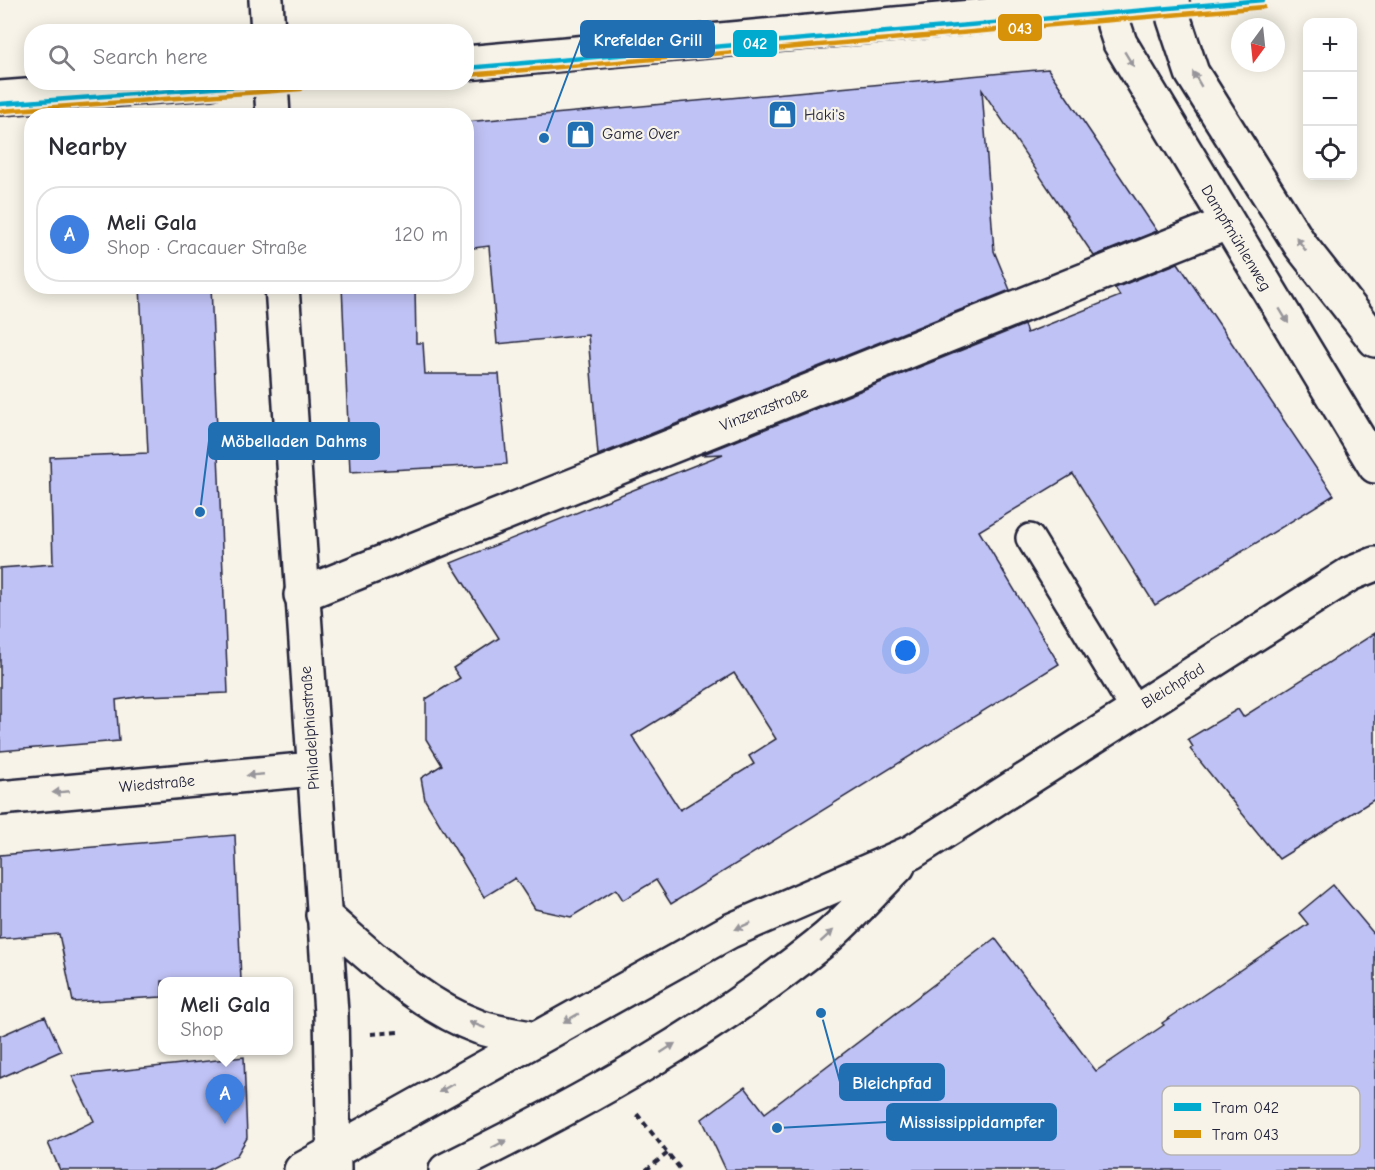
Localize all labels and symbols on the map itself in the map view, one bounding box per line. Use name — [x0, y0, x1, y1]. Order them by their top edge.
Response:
line badge: 043 — [997, 13, 1043, 42]
north arrow — [1231, 18, 1285, 72]
text: 043 — [1008, 20, 1032, 38]
callout: Krefelder Grill — [581, 21, 714, 57]
line badge: 042 — [732, 29, 778, 58]
text: Krefelder Grill — [594, 30, 702, 51]
text: 042 — [743, 35, 767, 53]
one-way arrow — [1124, 51, 1135, 67]
one-way arrow — [1192, 70, 1202, 87]
shop icon: Haki's — [767, 99, 799, 131]
place label: Haki's — [804, 106, 845, 124]
shop icon: Game Over — [565, 118, 597, 150]
place label: Game Over — [602, 125, 680, 143]
street label: Dampfmühlenweg — [1197, 182, 1275, 294]
one-way arrow — [1296, 236, 1307, 252]
one-way arrow — [1278, 308, 1289, 324]
street label: Vinzenzstraße — [717, 383, 811, 435]
callout: Möbelladen Dahms — [209, 423, 379, 459]
text: Möbelladen Dahms — [221, 431, 367, 452]
your location — [891, 636, 920, 665]
street label: Bleichpfad — [1138, 660, 1208, 712]
street label: Philadelphiastraße — [297, 666, 323, 790]
one-way arrow — [245, 770, 264, 780]
street label: Wiedstraße — [118, 772, 196, 796]
one-way arrow — [51, 788, 70, 797]
one-way arrow — [734, 922, 752, 931]
one-way arrow — [820, 929, 835, 943]
one-way arrow — [563, 1013, 580, 1023]
one-way arrow — [468, 1020, 486, 1030]
one-way arrow — [660, 1043, 676, 1054]
callout: Bleichpfad — [840, 1064, 944, 1100]
text: Bleichpfad — [852, 1073, 932, 1094]
pin: A — [206, 1074, 244, 1124]
one-way arrow — [437, 1083, 454, 1093]
legend — [1162, 1086, 1360, 1155]
text: Tram 042 — [1212, 1099, 1279, 1117]
callout: Mississippidampfer — [887, 1104, 1056, 1140]
text: Mississippidampfer — [899, 1112, 1045, 1133]
text: Tram 043 — [1212, 1126, 1279, 1144]
one-way arrow — [490, 1139, 507, 1149]

